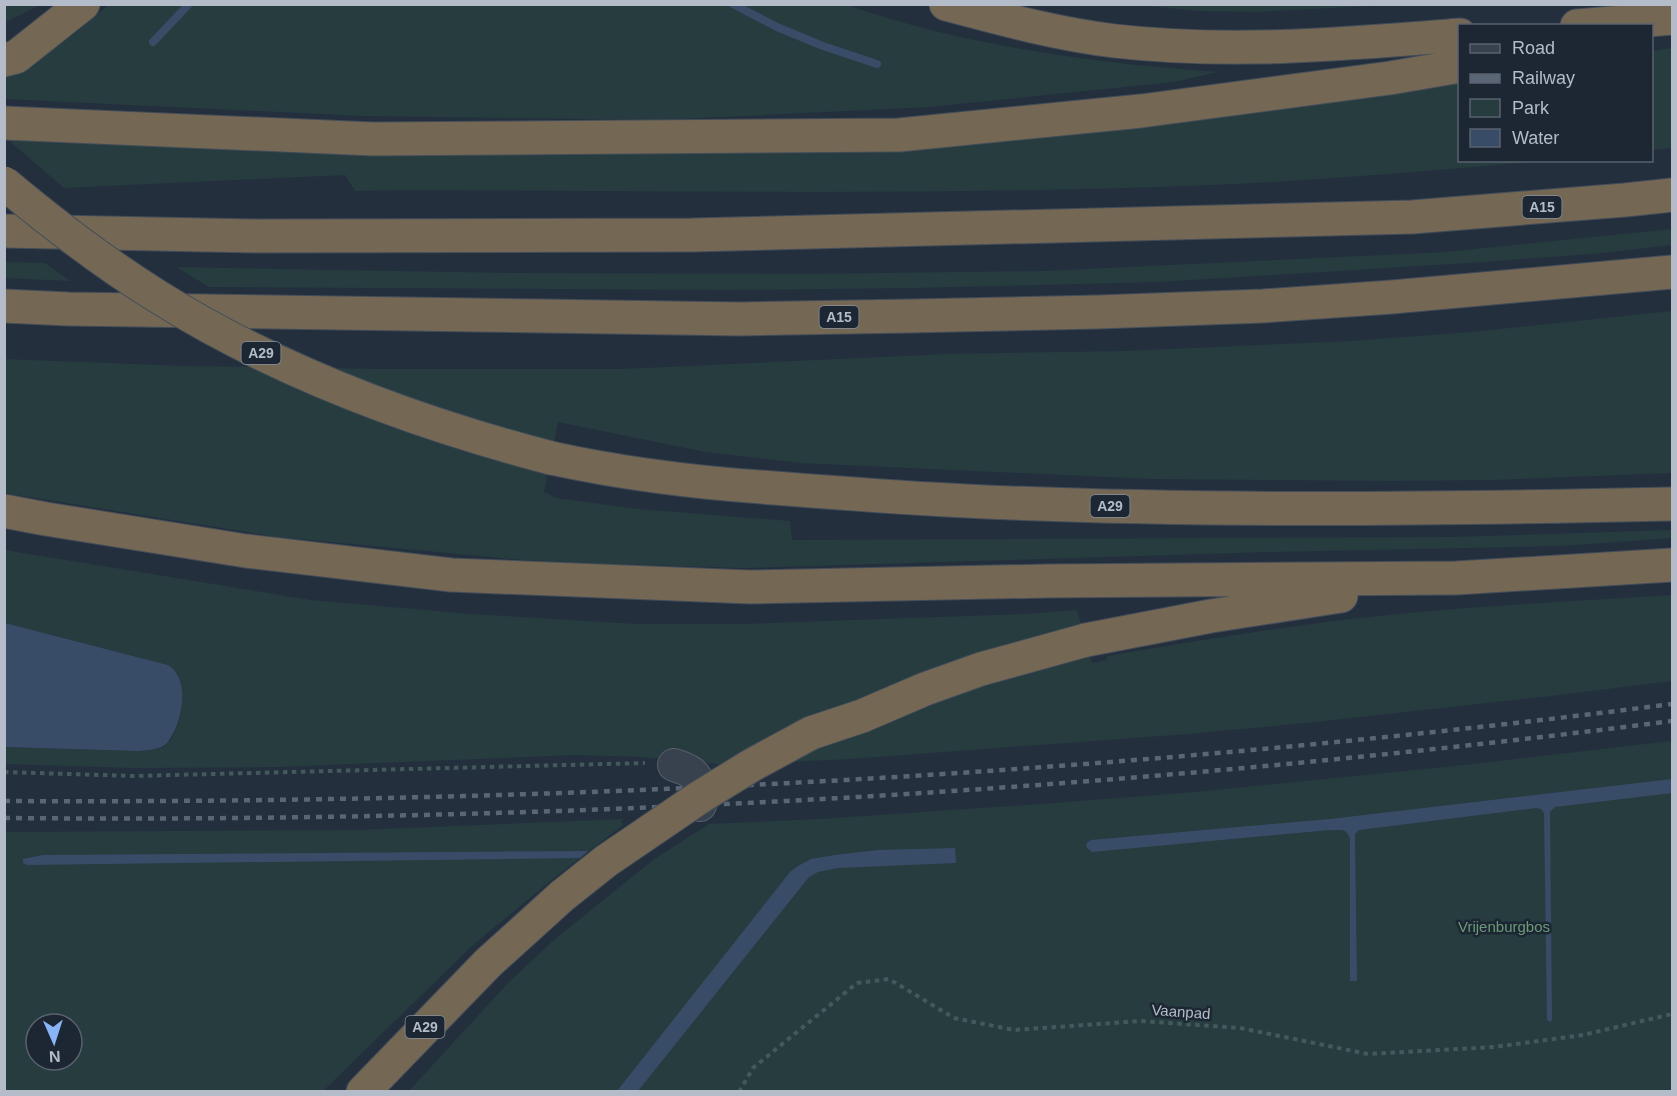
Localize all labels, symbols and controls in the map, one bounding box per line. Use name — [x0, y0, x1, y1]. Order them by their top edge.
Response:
legend — [1458, 24, 1653, 162]
text: Road — [1512, 38, 1555, 58]
text: Railway — [1512, 68, 1575, 88]
text: Park — [1512, 98, 1550, 118]
text: Water — [1512, 128, 1559, 148]
road number: A15 — [1522, 196, 1562, 218]
road number: A15 — [820, 306, 858, 328]
road number: A29 — [242, 342, 280, 364]
road number: A29 — [1090, 495, 1130, 517]
park label: Vrijenburgbos — [1458, 918, 1550, 935]
street label: Vaanpad — [1151, 1001, 1211, 1022]
north arrow — [24, 1012, 84, 1072]
road number: A29 — [406, 1016, 444, 1038]
text: N — [49, 1048, 61, 1065]

